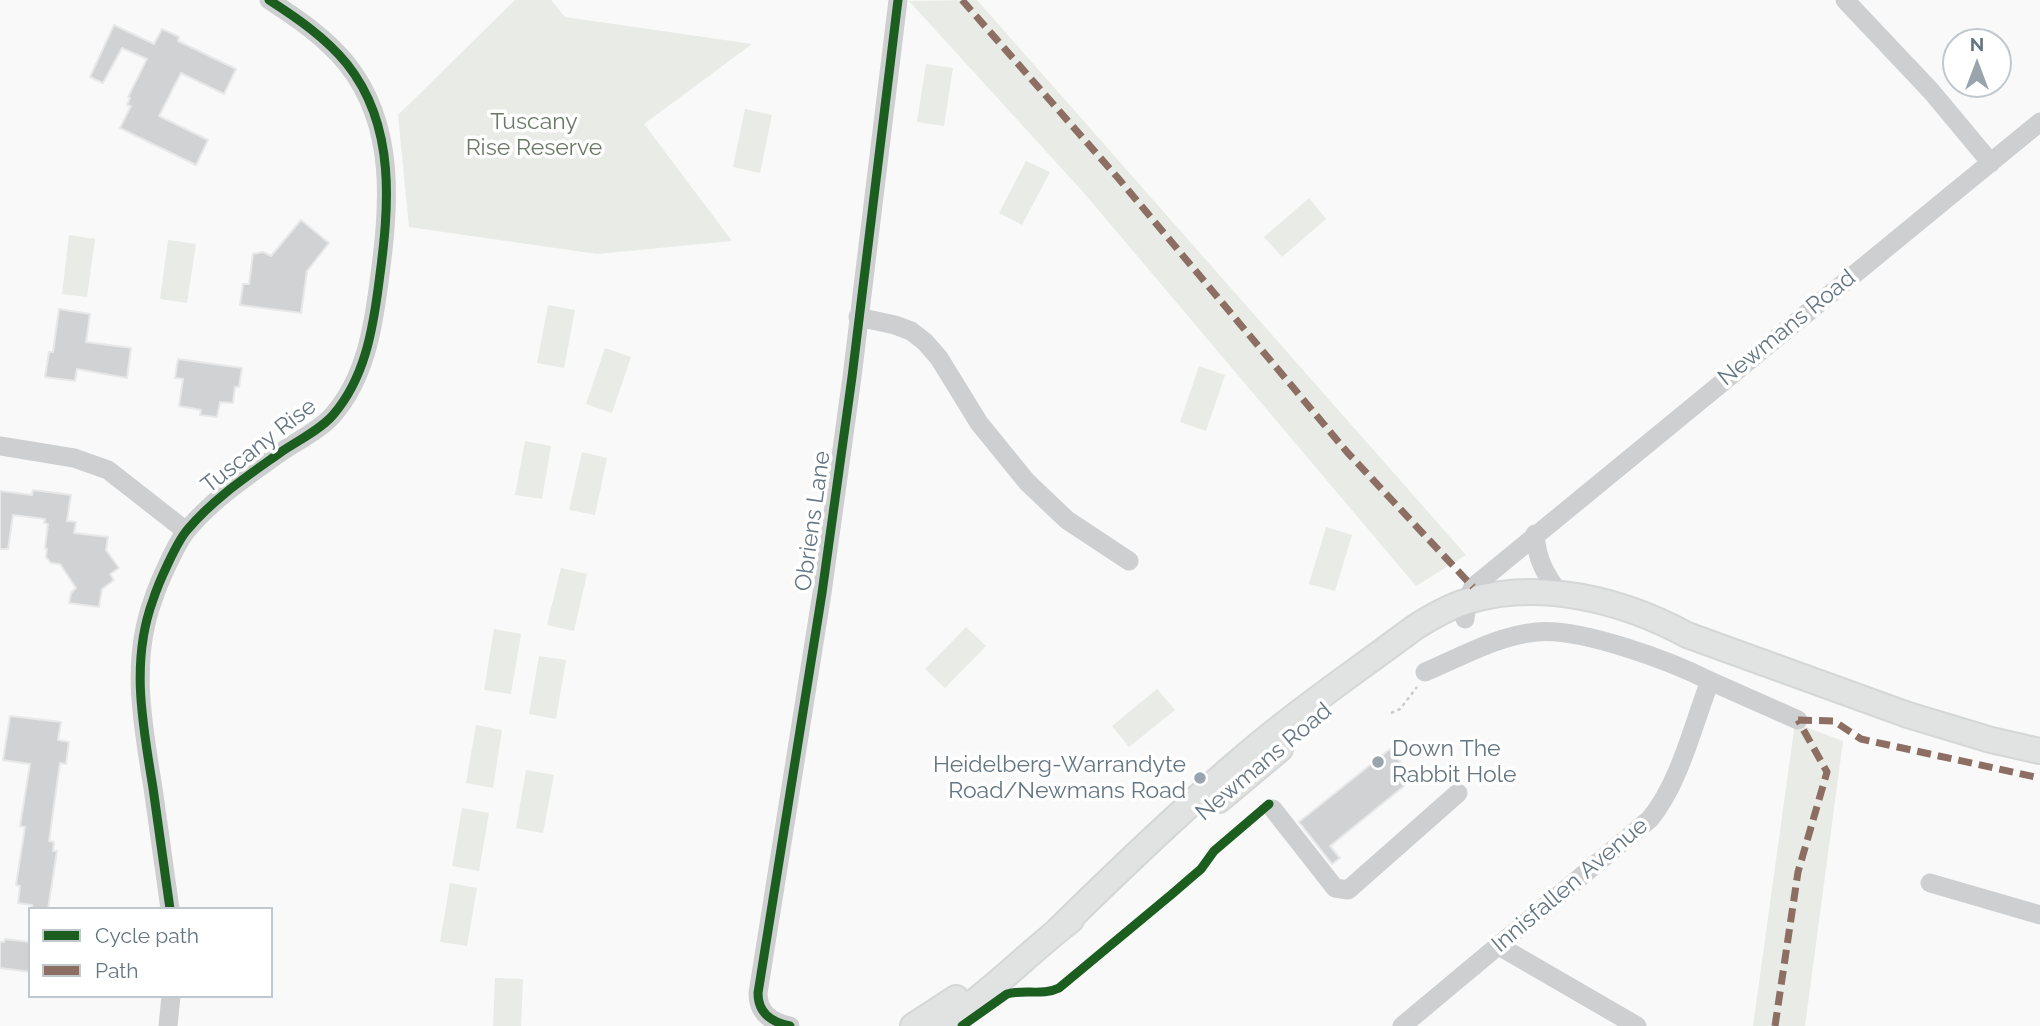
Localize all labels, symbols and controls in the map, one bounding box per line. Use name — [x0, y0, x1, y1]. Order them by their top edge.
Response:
north arrow — [1942, 28, 2012, 98]
text: N — [1970, 33, 1984, 55]
park label: Tuscany Rise Reserve — [466, 108, 602, 162]
street label: Newmans Road — [1713, 264, 1861, 392]
street label: Tuscany Rise — [196, 393, 322, 499]
street label: Obriens Lane — [790, 449, 836, 593]
street label: Newmans Road — [1191, 697, 1337, 827]
place label: Down The Rabbit Hole — [1392, 735, 1517, 789]
place label: Heidelberg-Warrandyte Road/Newmans Road — [933, 751, 1186, 805]
marker: Down The Rabbit Hole — [1370, 754, 1386, 770]
marker: Heidelberg-Warrandyte Road/Newmans Road — [1192, 770, 1208, 786]
street label: Innisfallen Avenue — [1487, 812, 1653, 958]
legend — [28, 907, 273, 998]
text: Cycle path — [95, 923, 199, 948]
text: Path — [95, 958, 139, 983]

